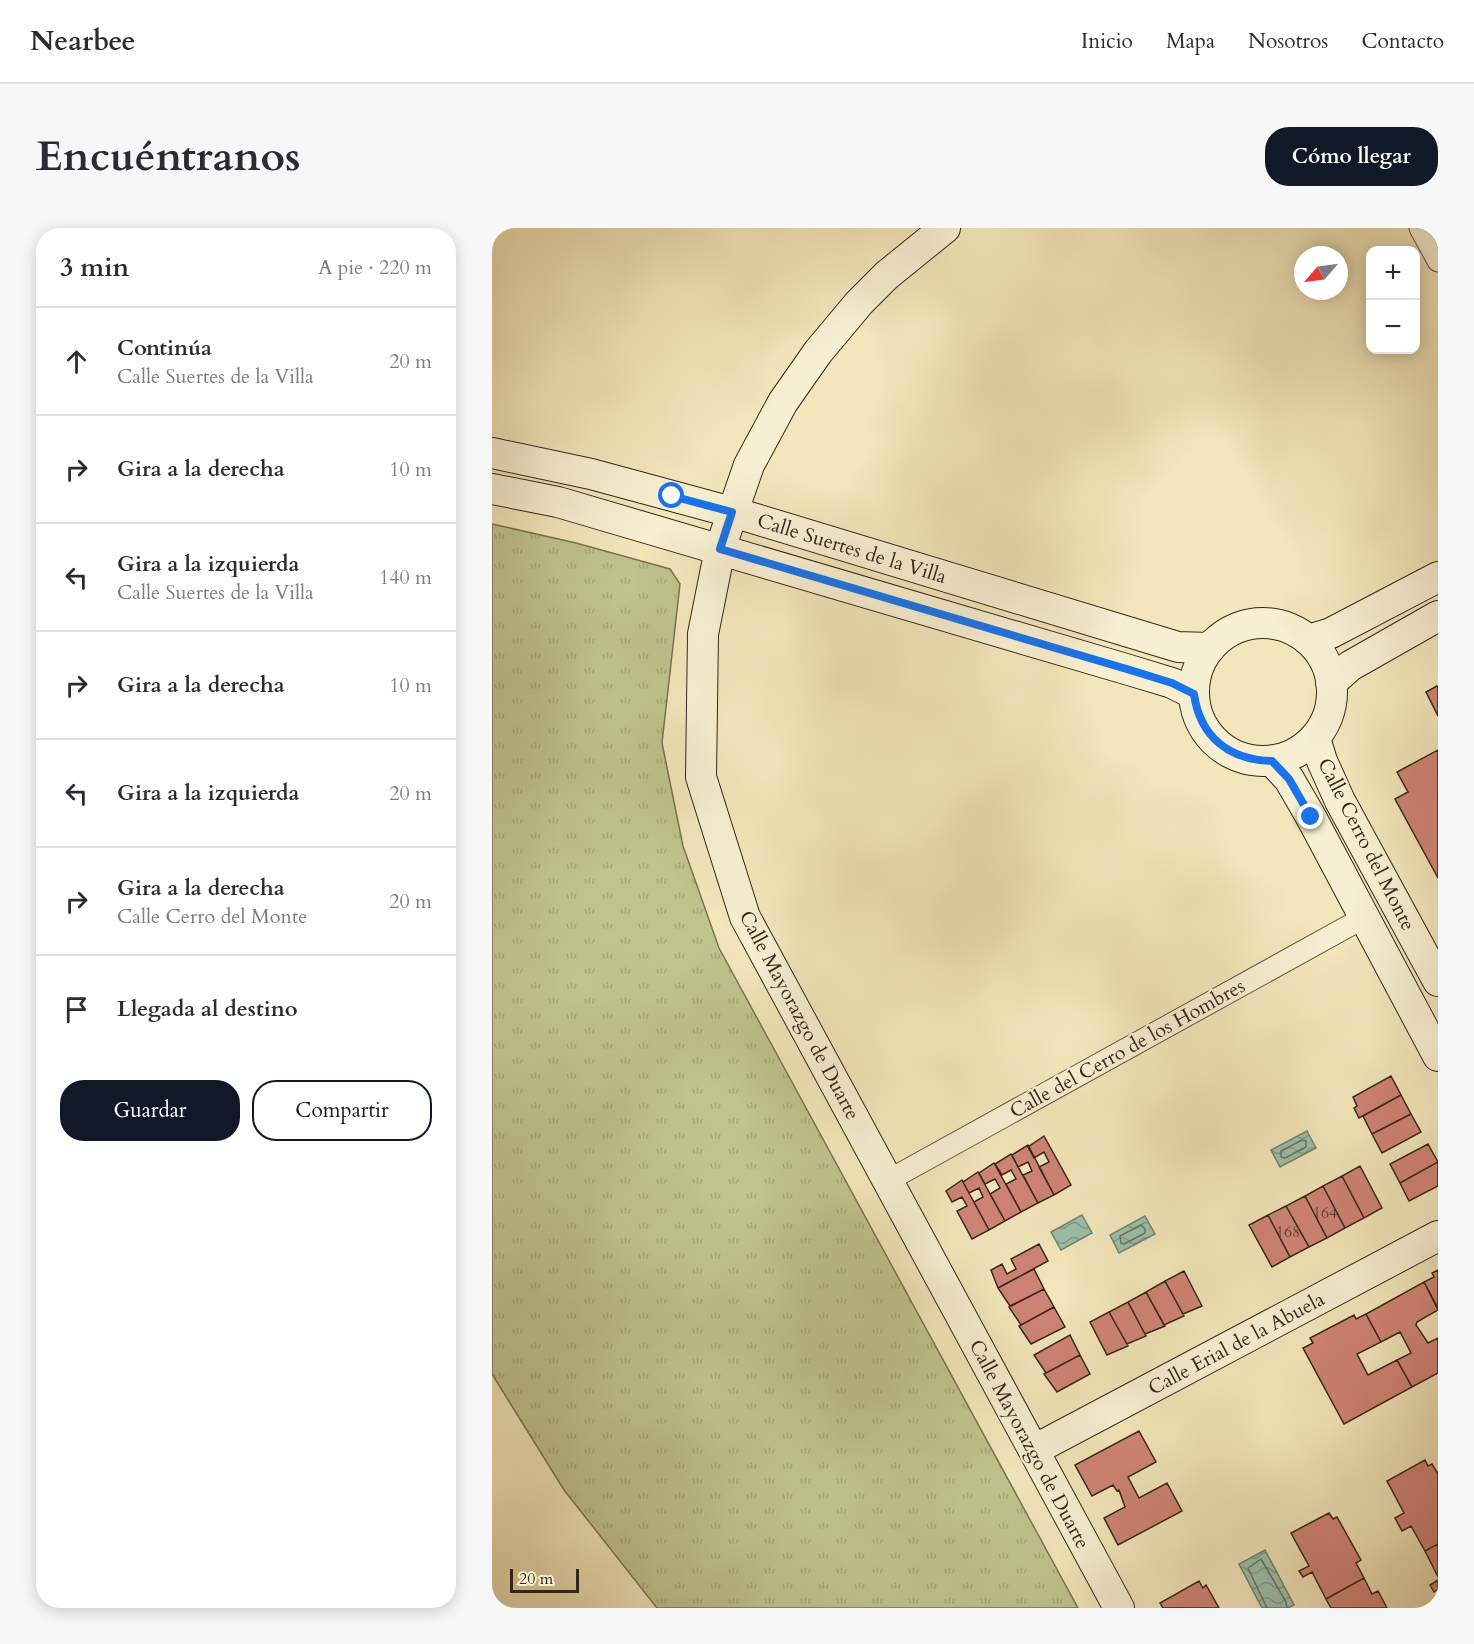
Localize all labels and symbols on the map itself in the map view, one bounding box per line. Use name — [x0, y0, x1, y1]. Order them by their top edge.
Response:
north arrow — [1294, 246, 1348, 300]
route start — [658, 482, 684, 508]
street label: Calle Suertes de la Villa — [754, 507, 950, 590]
street label: Calle Cerro del Monte — [1311, 753, 1422, 935]
route end — [1297, 803, 1323, 829]
street label: Calle Mayorazgo de Duarte — [733, 906, 866, 1125]
street label: Calle del Cerro de los Hombres — [1005, 972, 1250, 1125]
house number: 164 — [1313, 1202, 1337, 1224]
house number: 168 — [1276, 1221, 1300, 1243]
street label: Calle Erial de la Abuela — [1143, 1285, 1329, 1401]
street label: Calle Mayorazgo de Duarte — [963, 1335, 1096, 1554]
scale bar — [510, 1566, 579, 1594]

